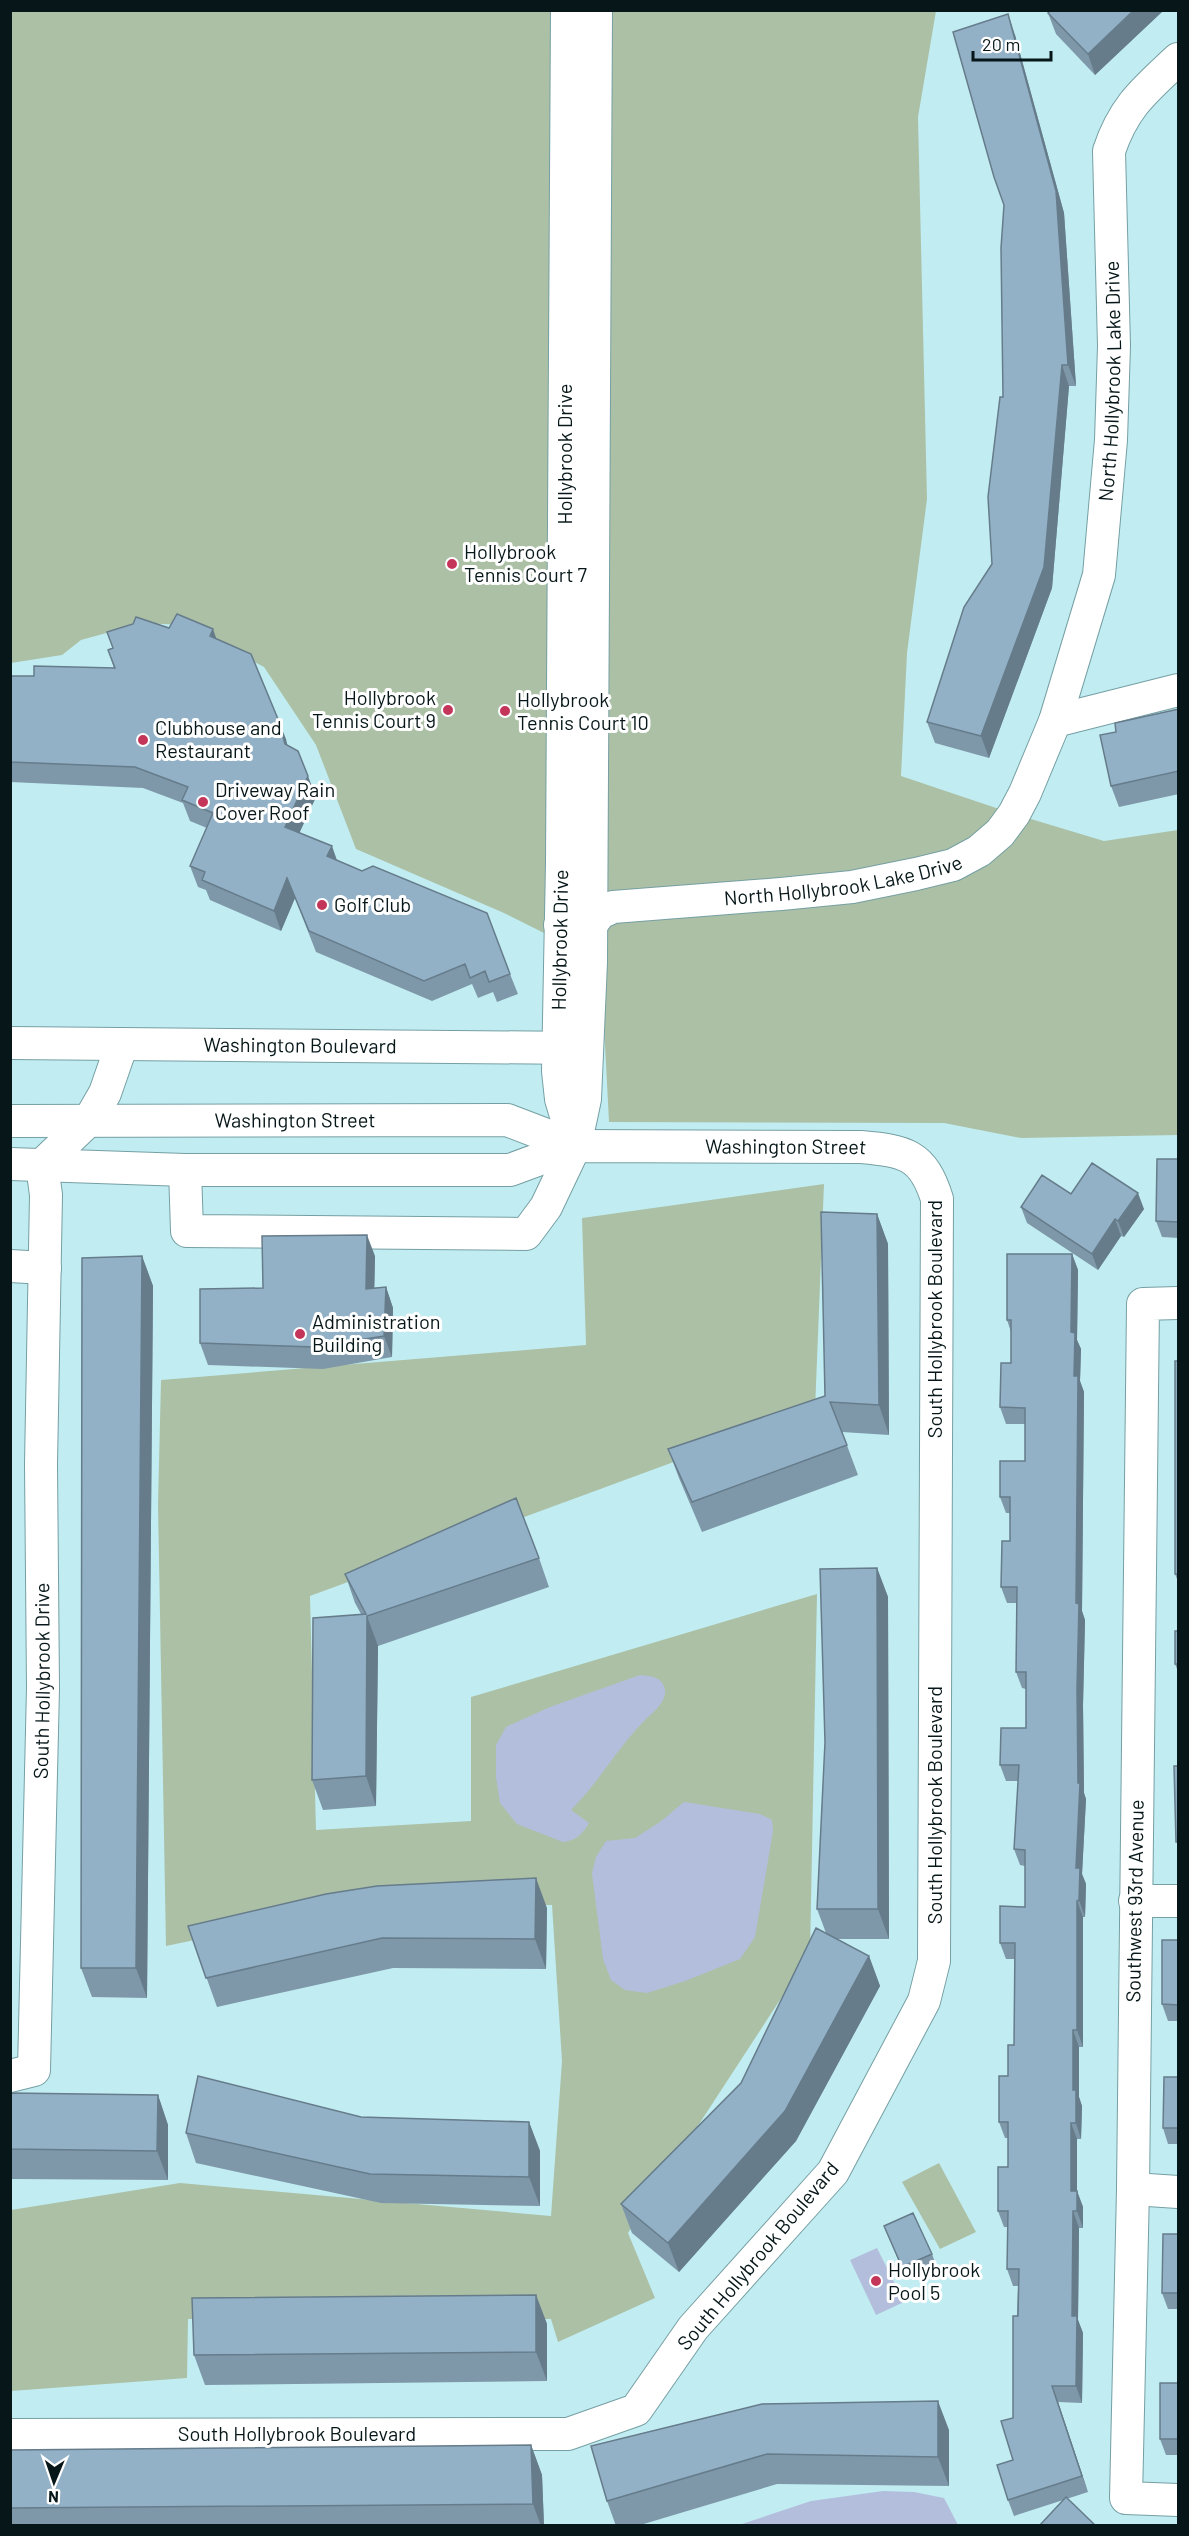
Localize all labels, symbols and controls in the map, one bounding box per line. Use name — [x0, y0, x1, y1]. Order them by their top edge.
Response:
scale bar — [973, 24, 1051, 62]
text: 20 m — [982, 33, 1020, 55]
street label: North Hollybrook Lake Drive — [1093, 260, 1125, 502]
street label: Hollybrook Drive — [552, 384, 576, 524]
place label: Hollybrook Tennis Court 7 — [464, 539, 587, 586]
marker: Hollybrook Tennis Court 7 — [445, 557, 459, 571]
place label: Hollybrook Tennis Court 9 — [312, 685, 436, 732]
place label: Hollybrook Tennis Court 10 — [517, 687, 649, 734]
marker: Hollybrook Tennis Court 9 — [441, 703, 455, 717]
marker: Hollybrook Tennis Court 10 — [498, 704, 512, 718]
place label: Clubhouse and Restaurant — [155, 715, 282, 762]
marker: Clubhouse and Restaurant — [136, 733, 150, 747]
place label: Driveway Rain Cover Roof — [215, 777, 335, 824]
marker: Driveway Rain Cover Roof — [196, 795, 210, 809]
street label: North Hollybrook Lake Drive — [723, 849, 966, 909]
street label: Hollybrook Drive — [546, 869, 572, 1011]
place label: Golf Club — [334, 892, 411, 916]
marker: Golf Club — [315, 898, 329, 912]
street label: Washington Boulevard — [203, 1032, 397, 1057]
street label: Washington Street — [214, 1107, 376, 1132]
street label: Washington Street — [705, 1133, 867, 1158]
street label: South Hollybrook Boulevard — [922, 1200, 946, 1438]
place label: Administration Building — [312, 1309, 441, 1356]
marker: Administration Building — [293, 1327, 307, 1341]
street label: South Hollybrook Drive — [28, 1583, 54, 1779]
street label: South Hollybrook Boulevard — [922, 1686, 946, 1924]
street label: Southwest 93rd Avenue — [1120, 1799, 1148, 2003]
street label: South Hollybrook Boulevard — [671, 2156, 843, 2354]
place label: Hollybrook Pool 5 — [888, 2257, 980, 2304]
marker: Hollybrook Pool 5 — [869, 2274, 883, 2288]
street label: South Hollybrook Boulevard — [178, 2421, 416, 2445]
north arrow — [24, 2452, 84, 2512]
text: N — [48, 2488, 59, 2507]

